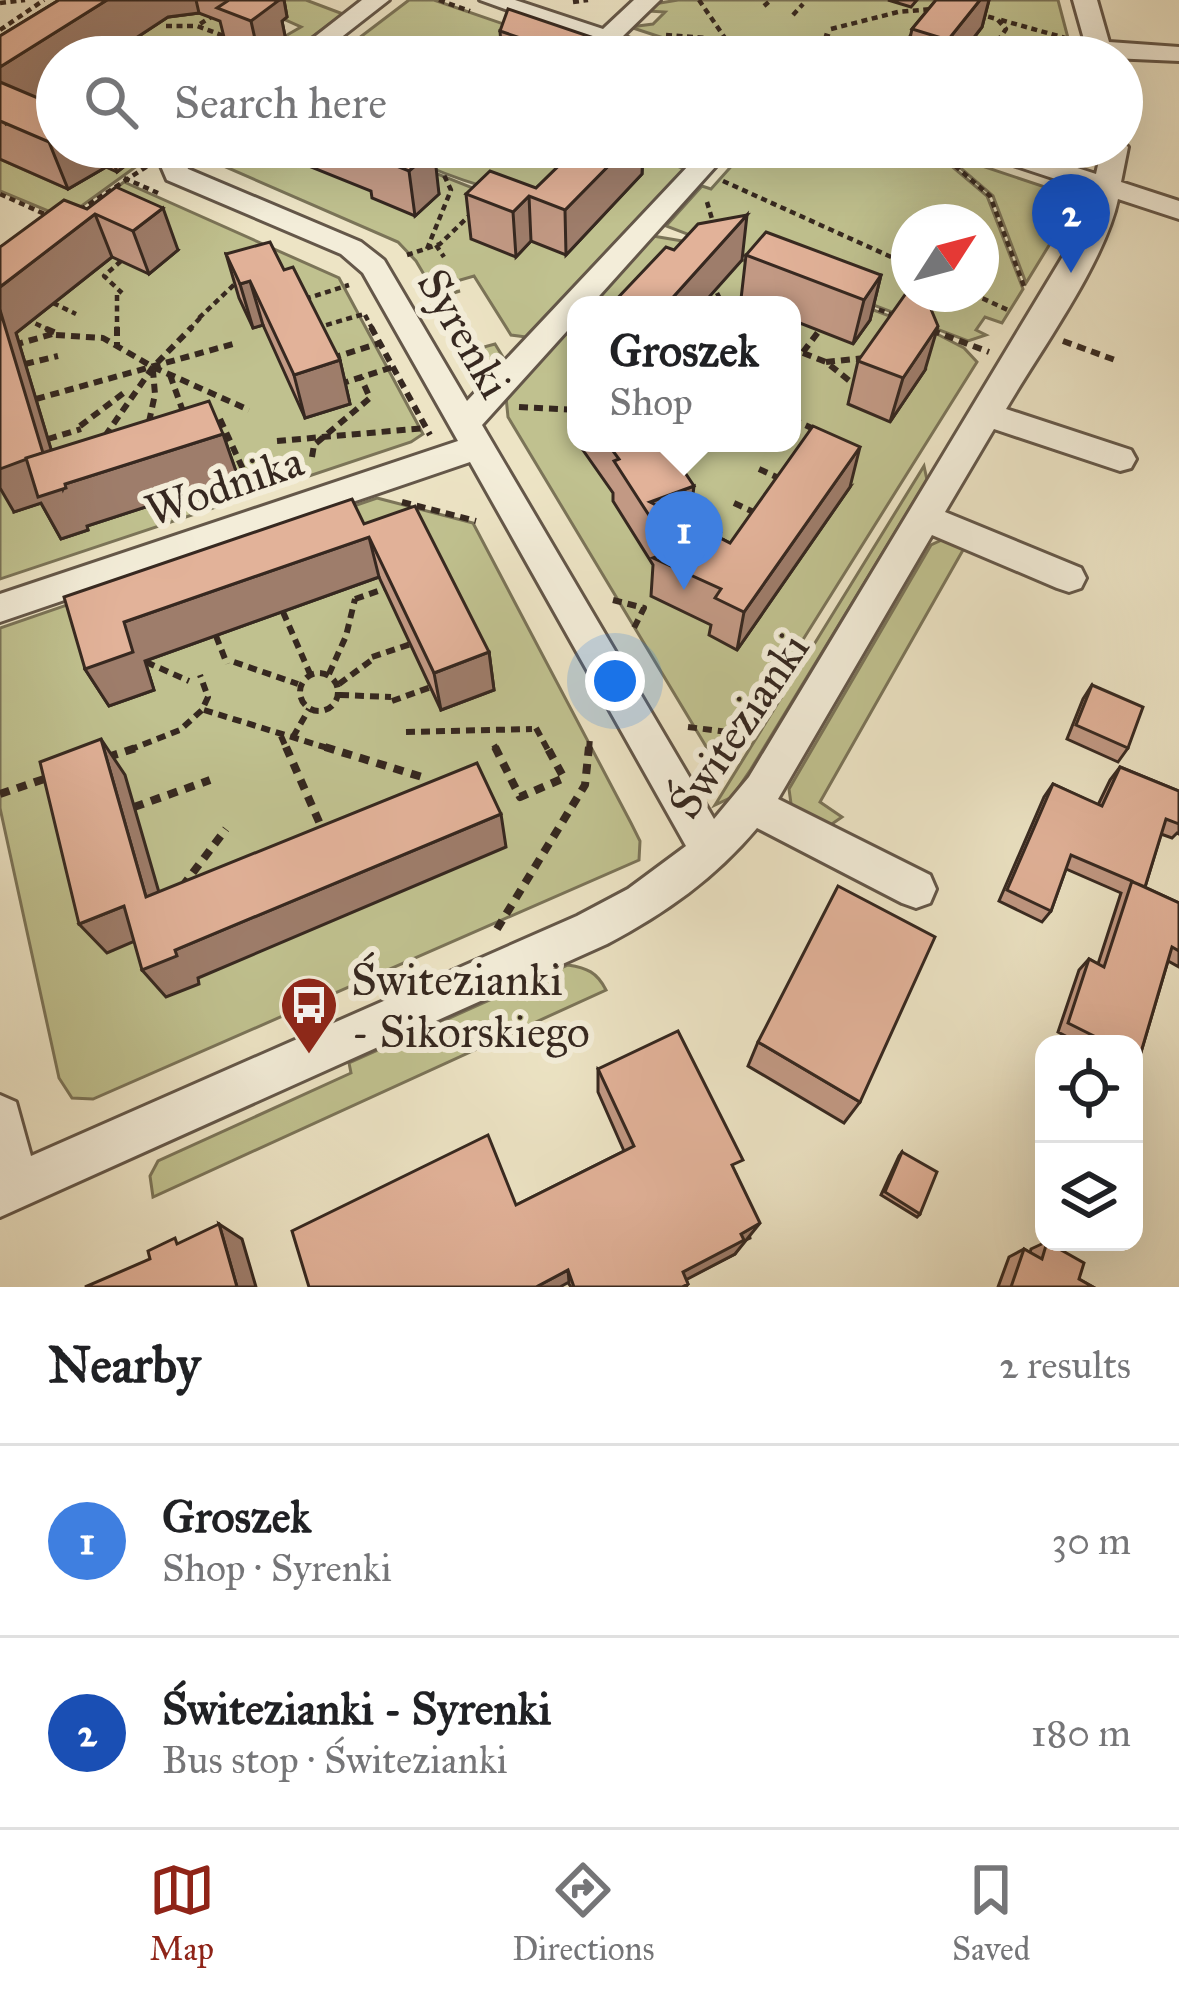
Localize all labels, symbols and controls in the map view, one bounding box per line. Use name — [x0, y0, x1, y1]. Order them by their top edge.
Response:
search box — [36, 36, 1143, 168]
icon: search — [78, 69, 144, 135]
text: Search here — [174, 75, 387, 130]
pin: 2 — [1032, 174, 1110, 273]
north arrow — [891, 204, 999, 312]
street label: Syrenki — [406, 259, 523, 407]
popup — [567, 296, 801, 452]
text: Groszek — [609, 323, 759, 378]
text: Shop — [609, 378, 693, 426]
street label: Wodnika — [138, 433, 310, 538]
pin: 1 — [645, 491, 723, 590]
street label: Świtezianki — [656, 622, 820, 828]
your location — [585, 651, 645, 711]
place label: Świtezianki - Sikorskiego — [351, 951, 590, 1059]
bus stop icon: Świtezianki - Sikorskiego — [278, 974, 340, 1056]
map controls — [1035, 1035, 1143, 1251]
button: locate — [1035, 1035, 1143, 1143]
button: layers — [1035, 1143, 1143, 1251]
text: Nearby — [48, 1334, 200, 1396]
text: 2 results — [999, 1341, 1131, 1389]
text: Groszek — [162, 1489, 311, 1544]
text: 1 — [79, 1517, 95, 1565]
text: 30 m — [1052, 1517, 1131, 1565]
text: Shop · Syrenki — [162, 1544, 392, 1592]
text: Świtezianki - Syrenki — [162, 1681, 551, 1736]
text: 2 — [77, 1709, 97, 1757]
text: 180 m — [1031, 1709, 1131, 1757]
text: Bus stop · Świtezianki — [162, 1736, 507, 1784]
tab: Map — [149, 1857, 215, 1969]
tab: Directions — [512, 1857, 654, 1969]
tab: Saved — [952, 1857, 1030, 1969]

